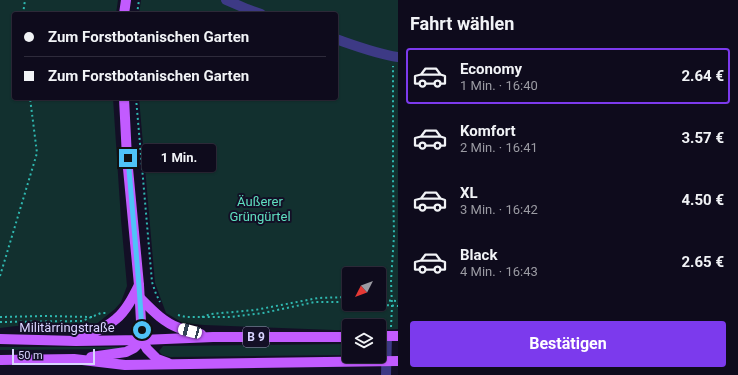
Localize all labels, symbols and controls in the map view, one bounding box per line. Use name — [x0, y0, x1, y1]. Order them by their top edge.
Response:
text: Fahrt wählen — [410, 13, 514, 34]
text: Zum Forstbotanischen Garten — [48, 28, 249, 46]
icon: car — [412, 58, 448, 94]
text: Economy — [460, 60, 522, 78]
text: Zum Forstbotanischen Garten — [48, 67, 249, 85]
text: 2.64 € — [681, 67, 724, 85]
text: 1 Min. · 16:40 — [460, 78, 538, 93]
icon: car — [412, 120, 448, 156]
text: Komfort — [460, 122, 516, 140]
text: 3.57 € — [681, 129, 724, 147]
text: 2 Min. · 16:41 — [460, 140, 538, 155]
callout: 1 Min. — [142, 144, 216, 172]
route end — [119, 149, 137, 167]
text: 1 Min. — [161, 150, 197, 165]
icon: car — [412, 182, 448, 218]
text: XL — [460, 184, 478, 202]
text: 4.50 € — [681, 191, 724, 209]
park label: Äußerer Grüngürtel — [229, 194, 291, 224]
text: 3 Min. · 16:42 — [460, 202, 538, 217]
icon: car — [412, 244, 448, 280]
text: Black — [460, 246, 497, 264]
text: 2.65 € — [681, 253, 724, 271]
text: 4 Min. · 16:43 — [460, 264, 538, 279]
north arrow — [342, 267, 386, 311]
map controls — [342, 267, 386, 363]
button: layers — [342, 319, 386, 363]
street label: Militärringstraße — [19, 320, 115, 335]
route start — [133, 321, 151, 339]
button: Bestätigen — [410, 321, 726, 367]
car — [177, 322, 203, 340]
road number: B 9 — [243, 327, 269, 347]
scale bar — [12, 347, 95, 366]
text: 50 m — [18, 349, 43, 362]

